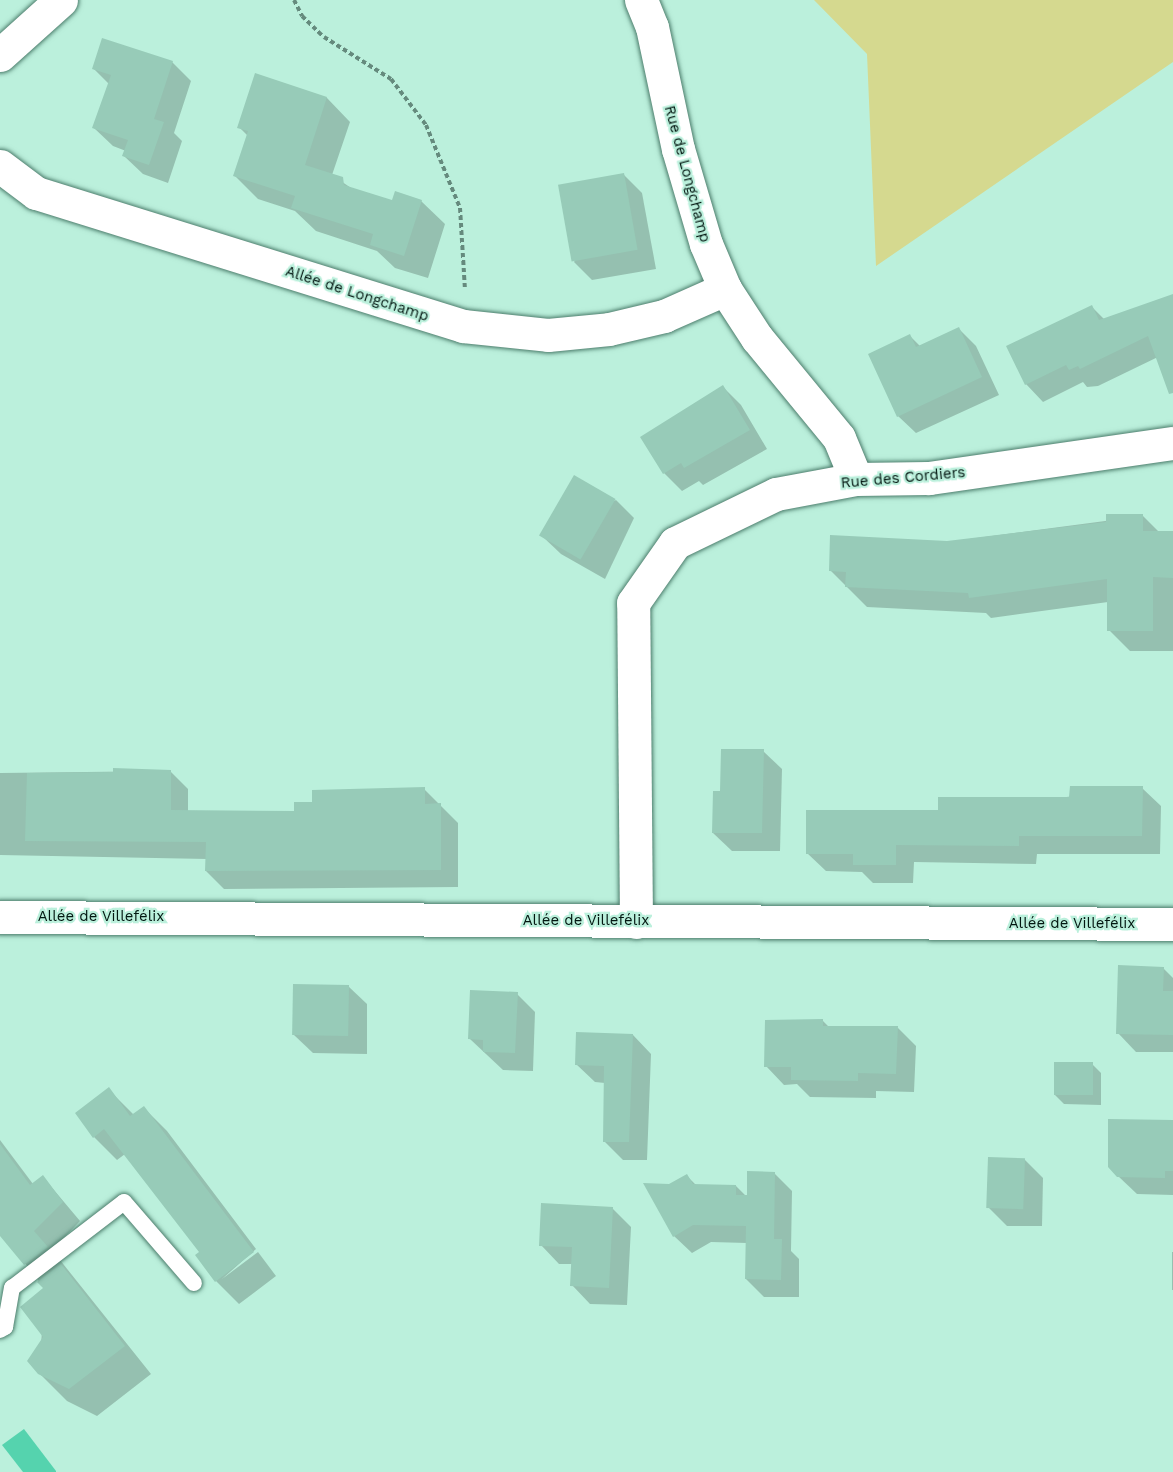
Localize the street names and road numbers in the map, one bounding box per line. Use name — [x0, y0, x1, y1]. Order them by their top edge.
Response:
street label: Rue de Longchamp — [660, 104, 714, 244]
street label: Allée de Longchamp — [283, 262, 431, 326]
street label: Rue des Cordiers — [840, 464, 966, 492]
street label: Allée de Villefélix — [37, 908, 165, 926]
street label: Allée de Villefélix — [522, 912, 650, 930]
street label: Allée de Villefélix — [1008, 915, 1136, 933]

